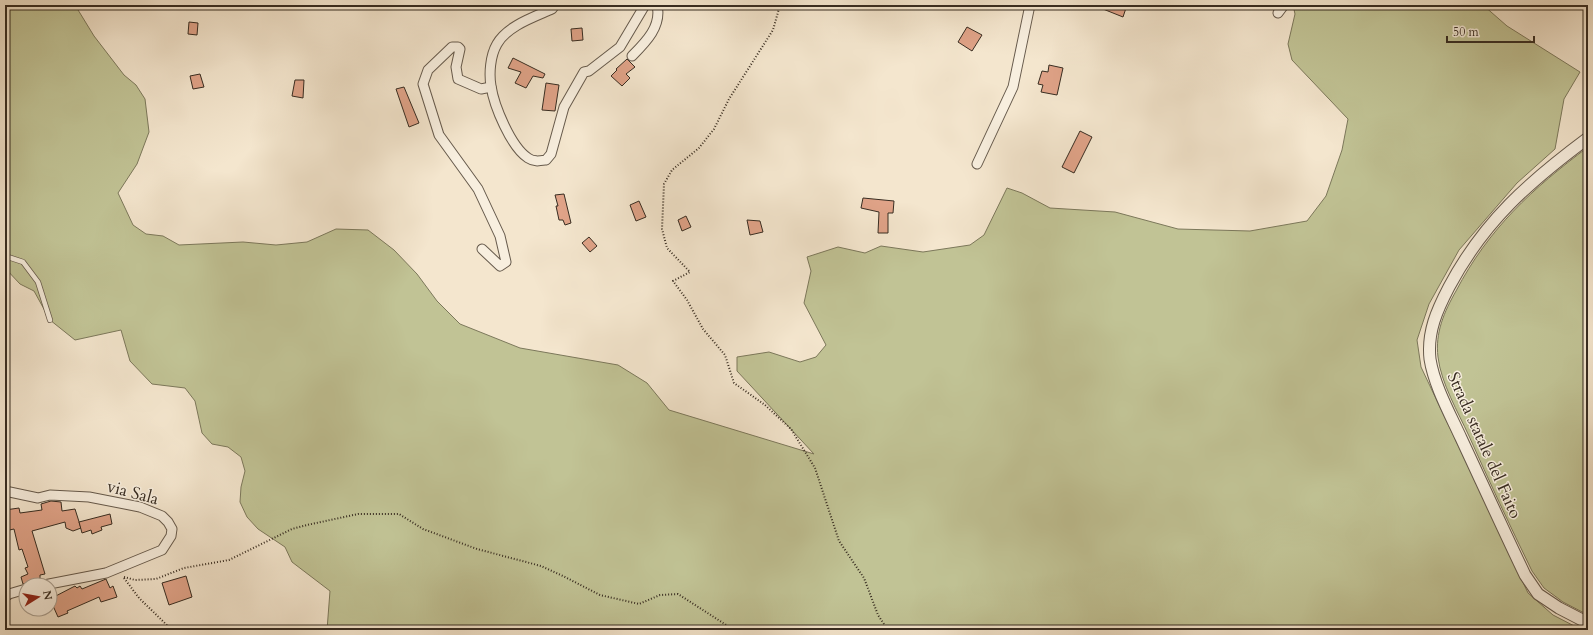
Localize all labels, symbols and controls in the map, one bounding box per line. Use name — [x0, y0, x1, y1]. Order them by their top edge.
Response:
scale bar — [1447, 18, 1534, 44]
text: 50 m — [1453, 24, 1480, 40]
street label: Strada statale del Faito — [1442, 368, 1527, 522]
street label: via Sala — [104, 475, 162, 511]
north arrow — [18, 577, 58, 617]
text: N — [39, 589, 56, 602]

